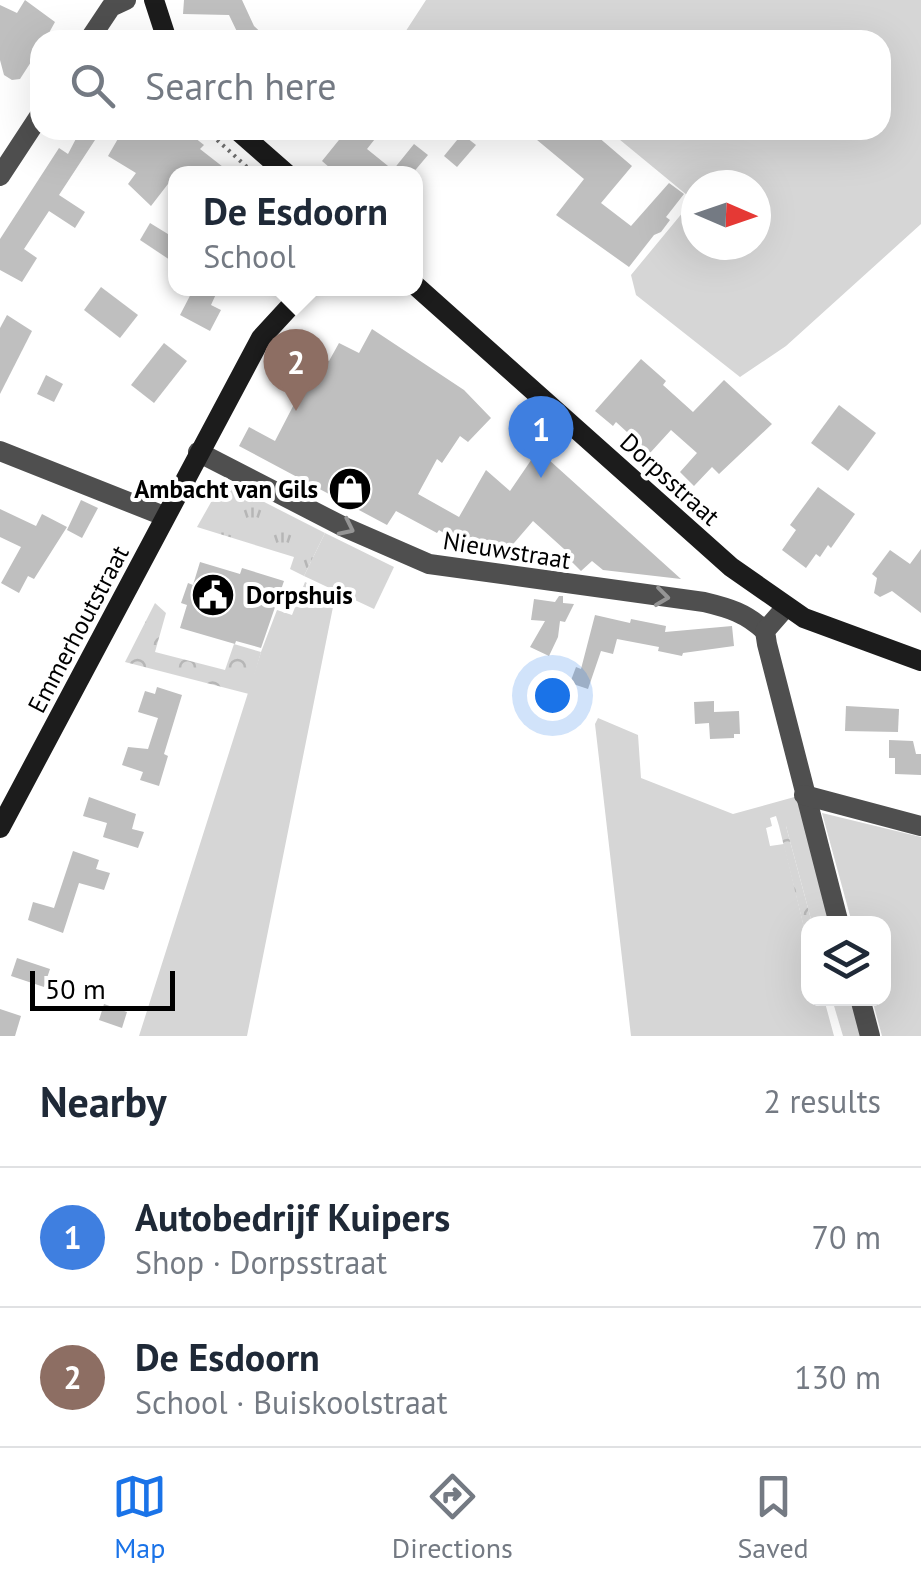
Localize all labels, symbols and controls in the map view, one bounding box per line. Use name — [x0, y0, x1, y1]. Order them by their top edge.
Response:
search box — [30, 30, 891, 140]
icon: search — [65, 58, 120, 113]
text: Search here — [145, 61, 337, 110]
popup — [168, 166, 423, 296]
north arrow — [681, 170, 771, 260]
text: De Esdoorn — [203, 186, 388, 235]
text: School — [203, 235, 296, 277]
pin: 2 — [264, 328, 328, 411]
pin: 1 — [508, 396, 574, 478]
street label: Dorpsstraat — [614, 426, 727, 532]
shop icon: Ambacht van Gils — [327, 466, 373, 512]
place label: Ambacht van Gils — [134, 473, 318, 505]
one-way arrow — [337, 516, 355, 535]
street label: Nieuwstraat — [441, 524, 574, 576]
street label: Emmerhoutstraat — [20, 539, 136, 718]
public building icon: Dorpshuis — [190, 572, 236, 618]
place label: Dorpshuis — [246, 579, 353, 611]
one-way arrow — [655, 586, 671, 607]
your location — [527, 670, 578, 721]
map controls — [801, 916, 891, 1006]
button: layers — [801, 916, 891, 1006]
scale bar — [30, 966, 175, 1010]
text: 50 m — [45, 970, 106, 1007]
text: Nearby — [40, 1074, 167, 1129]
text: 2 results — [763, 1080, 881, 1122]
text: Autobedrijf Kuipers — [135, 1192, 450, 1241]
text: 1 — [63, 1216, 82, 1258]
text: 70 m — [812, 1216, 881, 1258]
text: Shop · Dorpsstraat — [135, 1241, 387, 1283]
text: De Esdoorn — [135, 1332, 320, 1381]
text: 2 — [63, 1356, 82, 1398]
text: 130 m — [794, 1356, 881, 1398]
text: School · Buiskoolstraat — [135, 1381, 448, 1423]
tab: Map — [112, 1469, 167, 1566]
tab: Directions — [392, 1469, 513, 1566]
tab: Saved — [737, 1469, 809, 1566]

